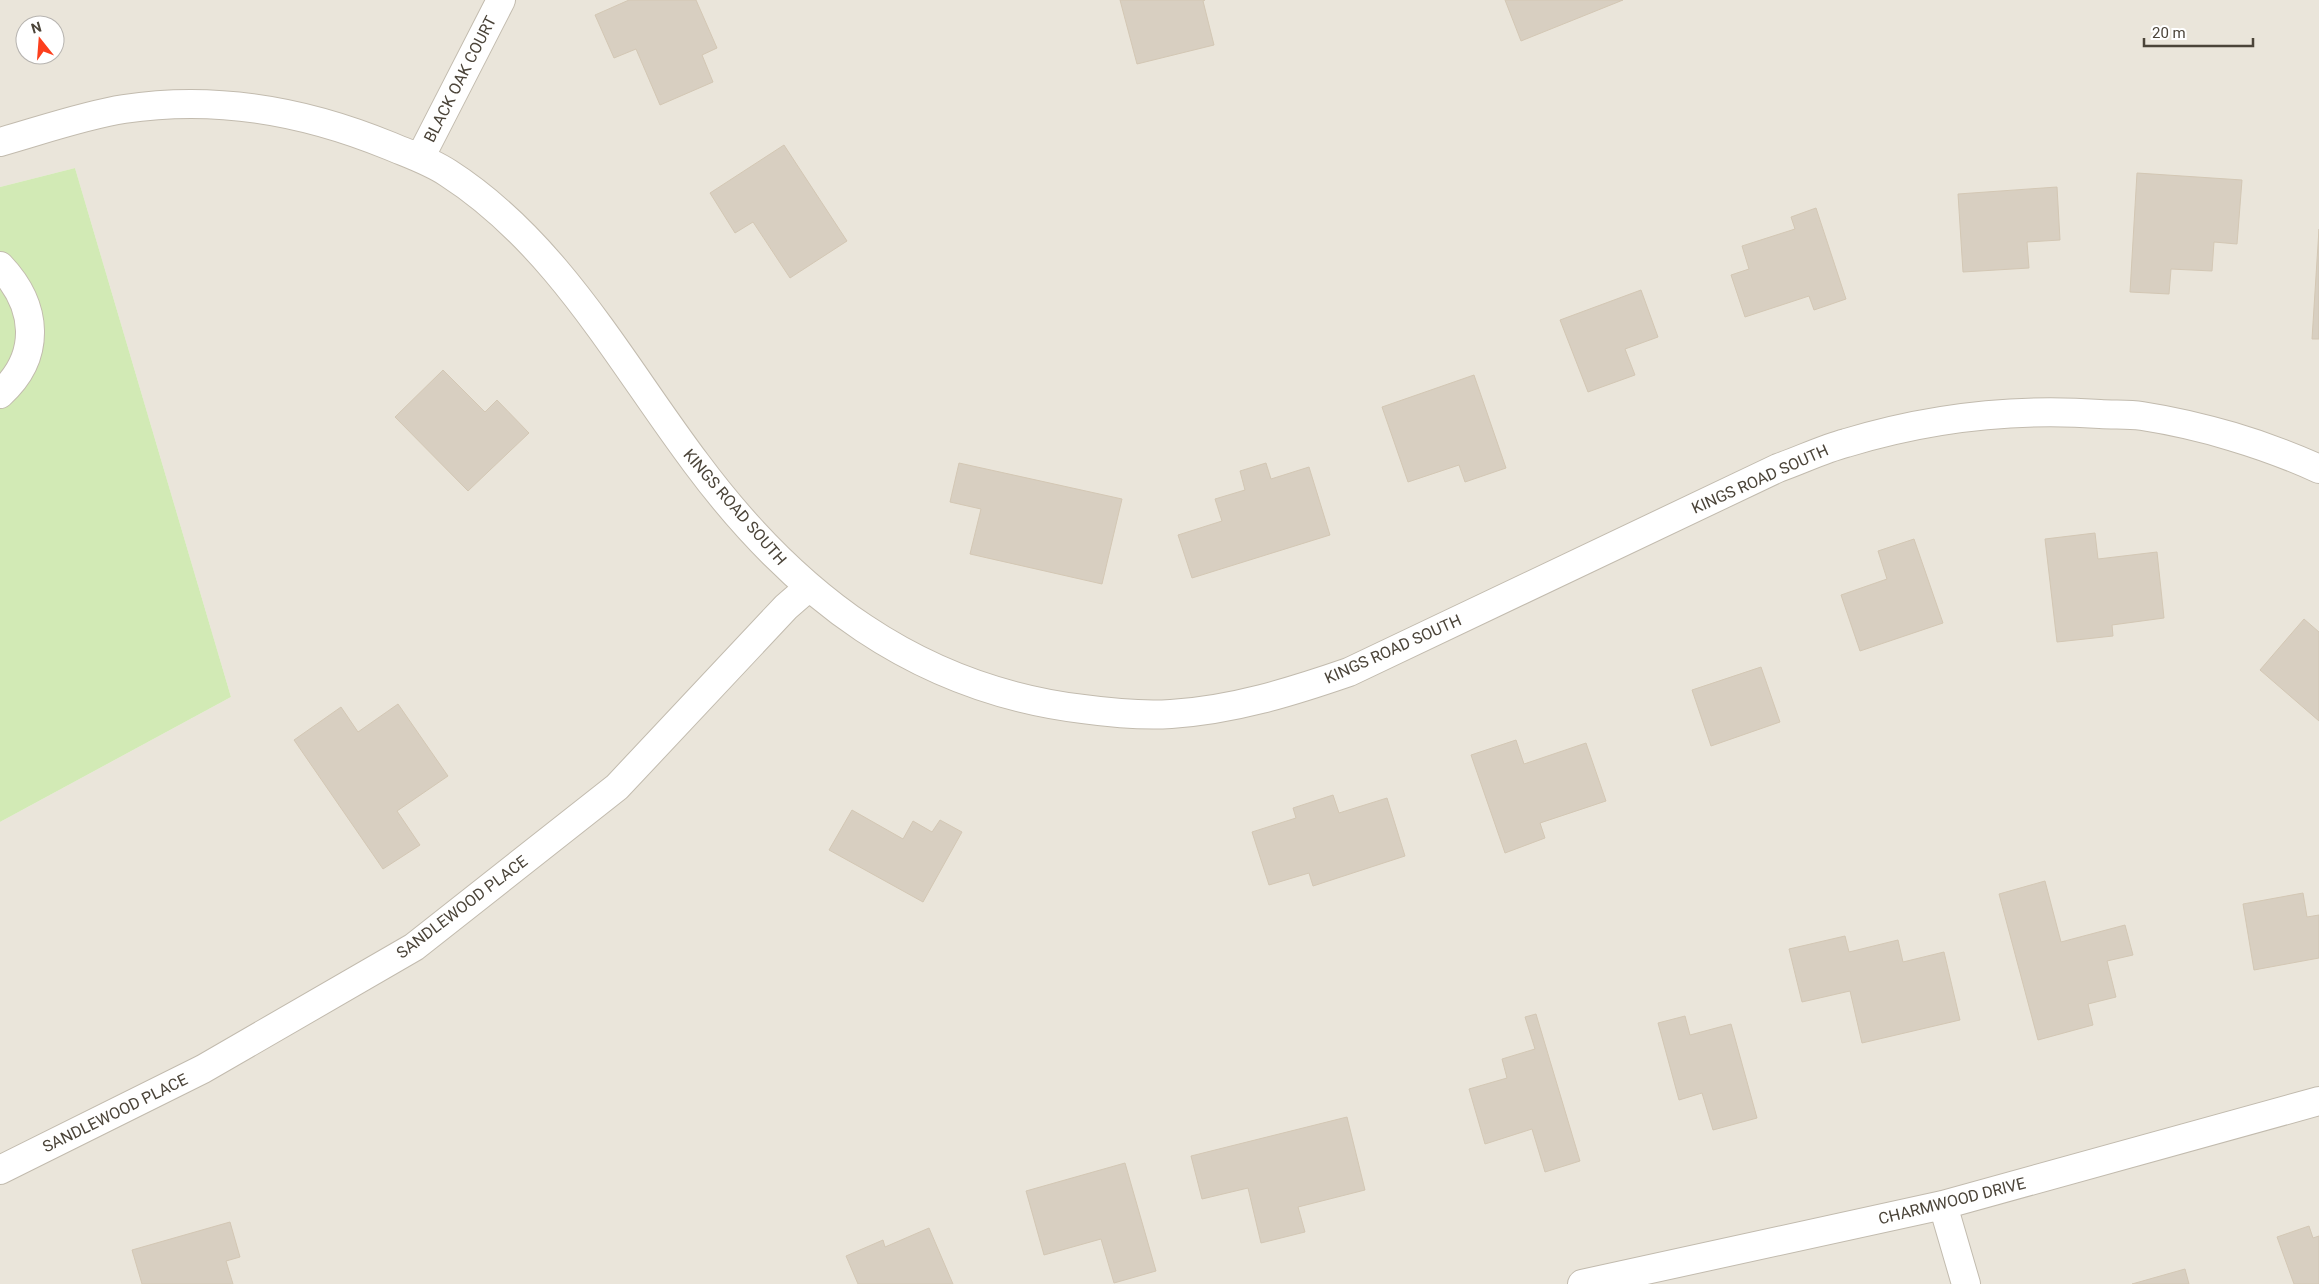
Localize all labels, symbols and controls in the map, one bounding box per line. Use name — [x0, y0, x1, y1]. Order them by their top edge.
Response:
street label: BLACK OAK COURT — [420, 12, 500, 145]
north arrow — [15, 15, 65, 65]
scale bar — [2144, 15, 2253, 47]
text: N — [29, 18, 43, 37]
text: 20 m — [2152, 24, 2186, 42]
street label: KINGS ROAD SOUTH — [1689, 440, 1831, 518]
street label: KINGS ROAD SOUTH — [679, 445, 791, 569]
street label: KINGS ROAD SOUTH — [1322, 610, 1464, 688]
street label: SANDLEWOOD PLACE — [393, 852, 531, 962]
street label: SANDLEWOOD PLACE — [39, 1070, 191, 1156]
street label: CHARMWOOD DRIVE — [1876, 1174, 2028, 1228]

